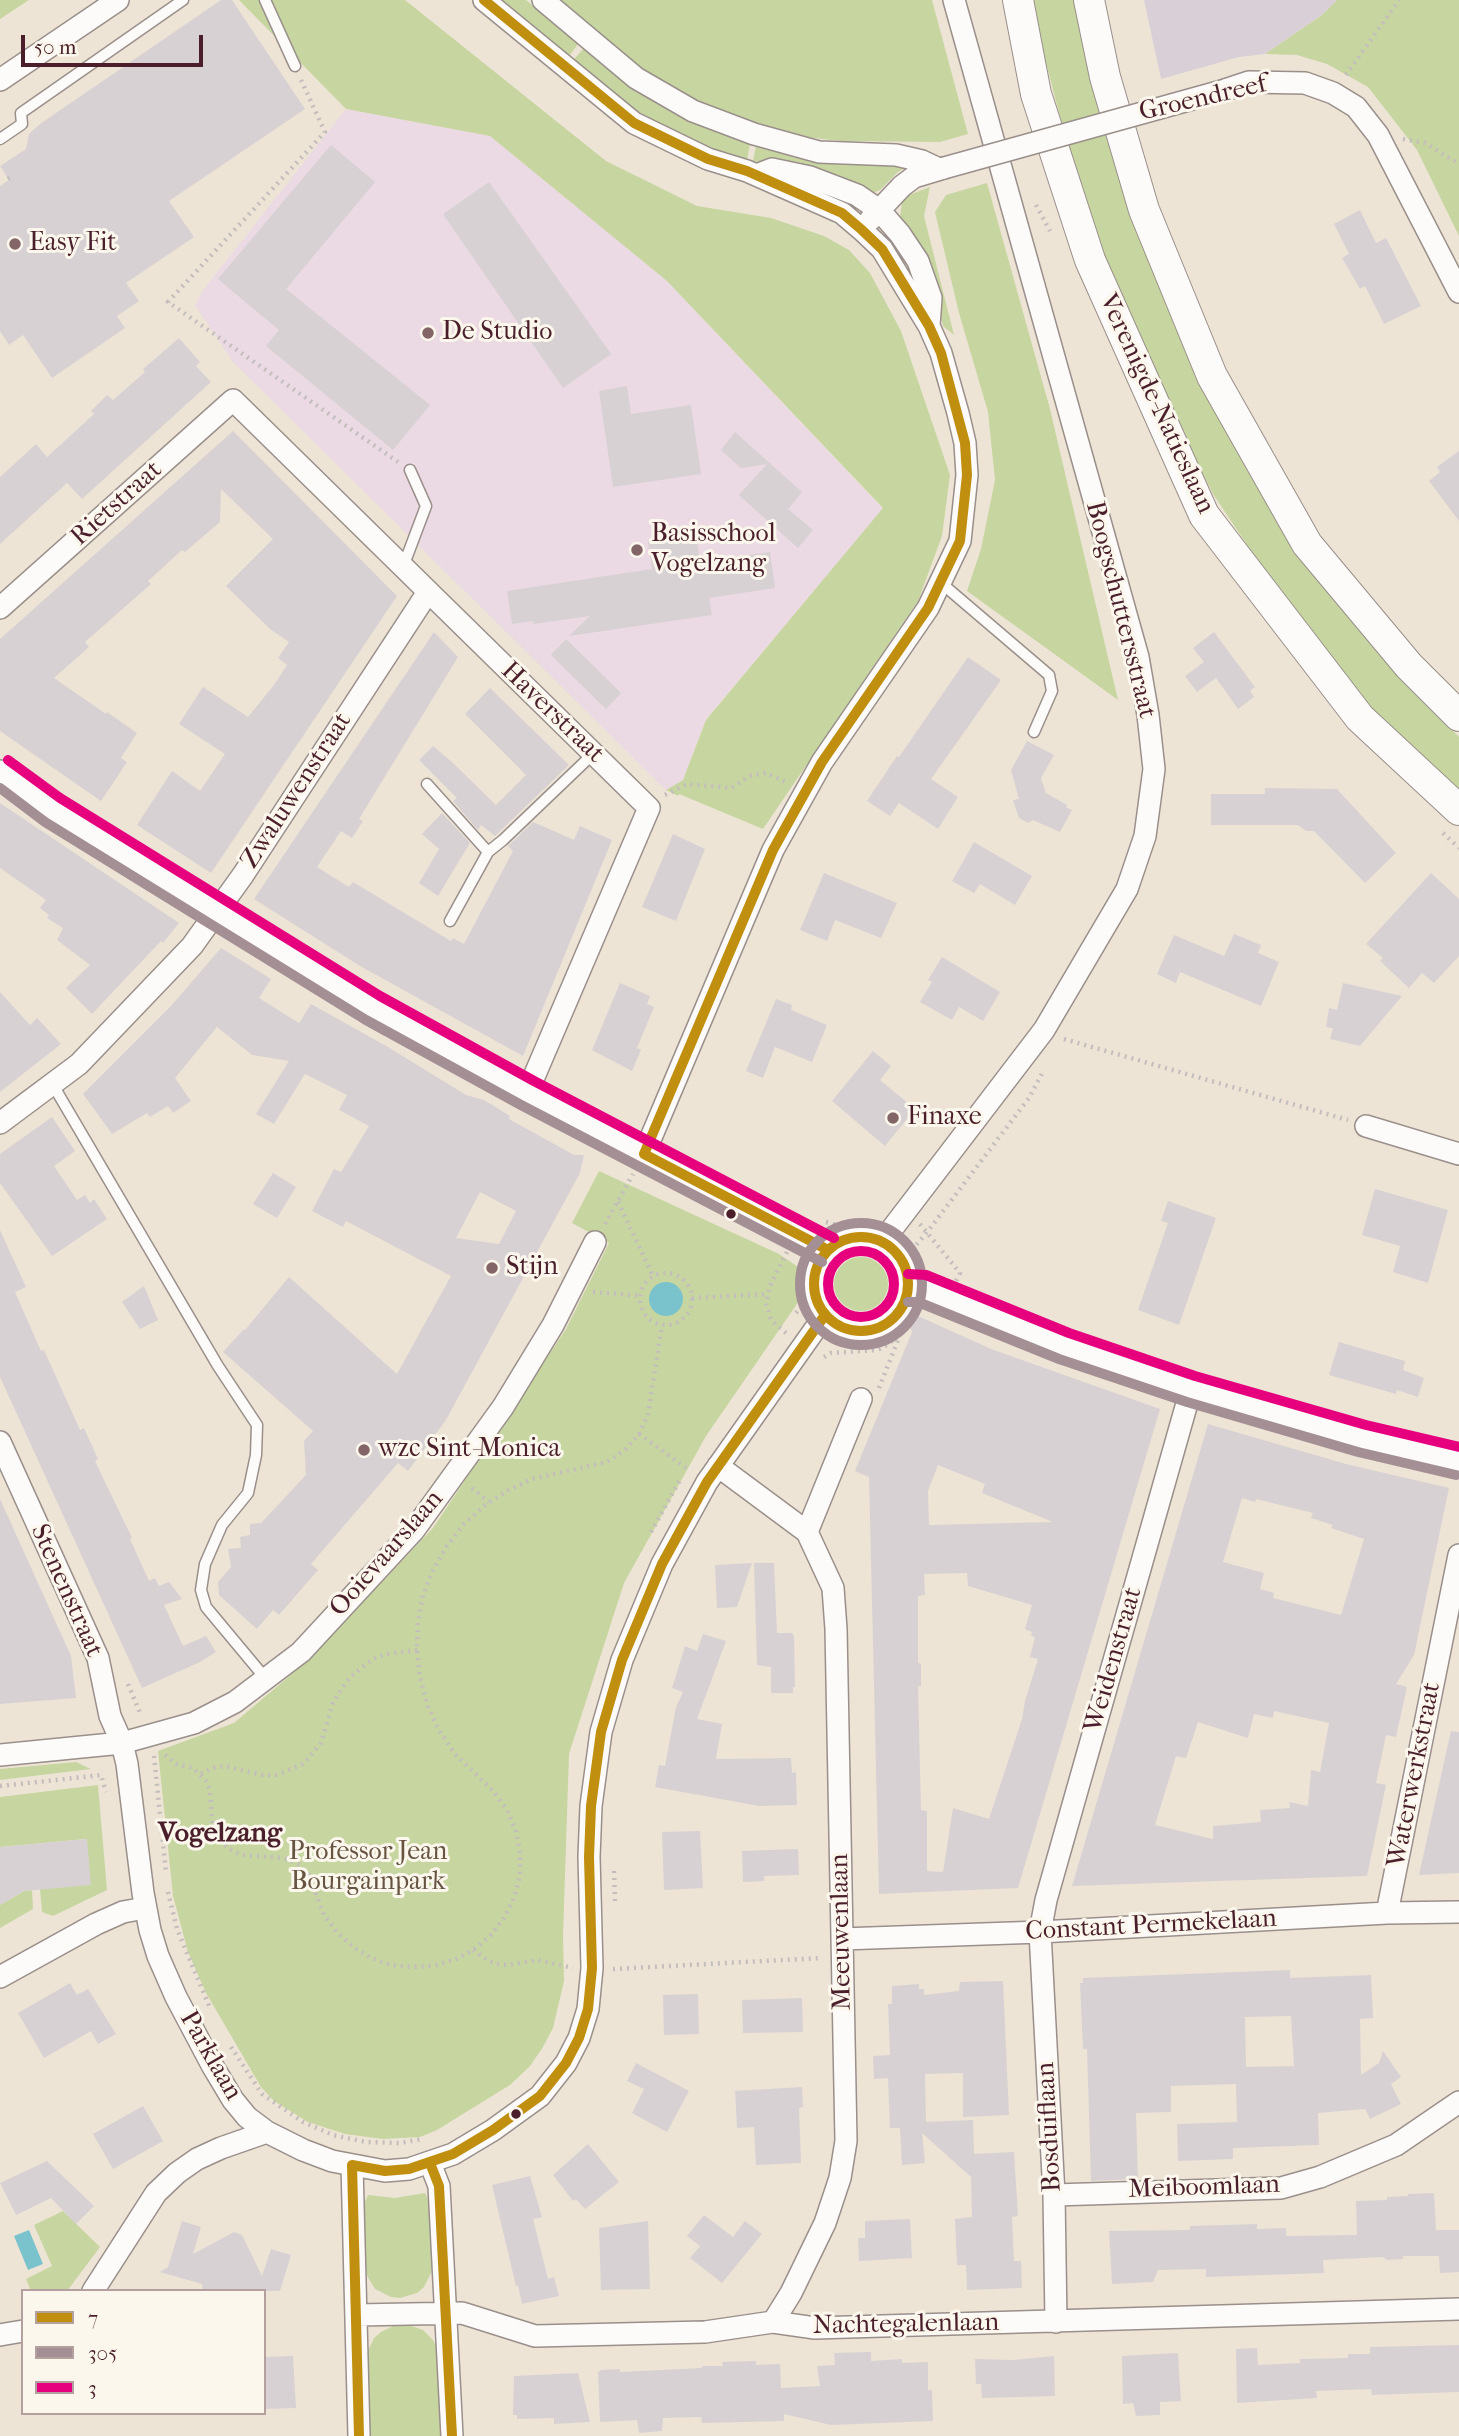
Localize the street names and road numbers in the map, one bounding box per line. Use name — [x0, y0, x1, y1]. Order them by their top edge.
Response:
street label: Groendreef — [1136, 69, 1270, 129]
street label: Verenigde-Natieslaan — [1091, 289, 1221, 519]
street label: Rietstraat — [65, 455, 169, 553]
street label: Boogschuttersstraat — [1078, 498, 1162, 722]
street label: Haverstraat — [494, 656, 610, 770]
street label: Zwaluwenstraat — [235, 707, 359, 875]
street label: Ooievaarslaan — [324, 1484, 450, 1624]
street label: Stenenstraat — [23, 1520, 109, 1662]
street label: Weidenstraat — [1078, 1584, 1150, 1736]
street label: Waterwerkstraat — [1382, 1680, 1448, 1870]
street label: Meeuwenlaan — [825, 1853, 859, 2011]
street label: Constant Permekelaan — [1025, 1904, 1277, 1948]
street label: Parklaan — [172, 2006, 248, 2106]
street label: Bosduiflaan — [1031, 2061, 1069, 2193]
street label: Meiboomlaan — [1128, 2170, 1280, 2206]
street label: Nachtegalenlaan — [813, 2308, 999, 2342]

